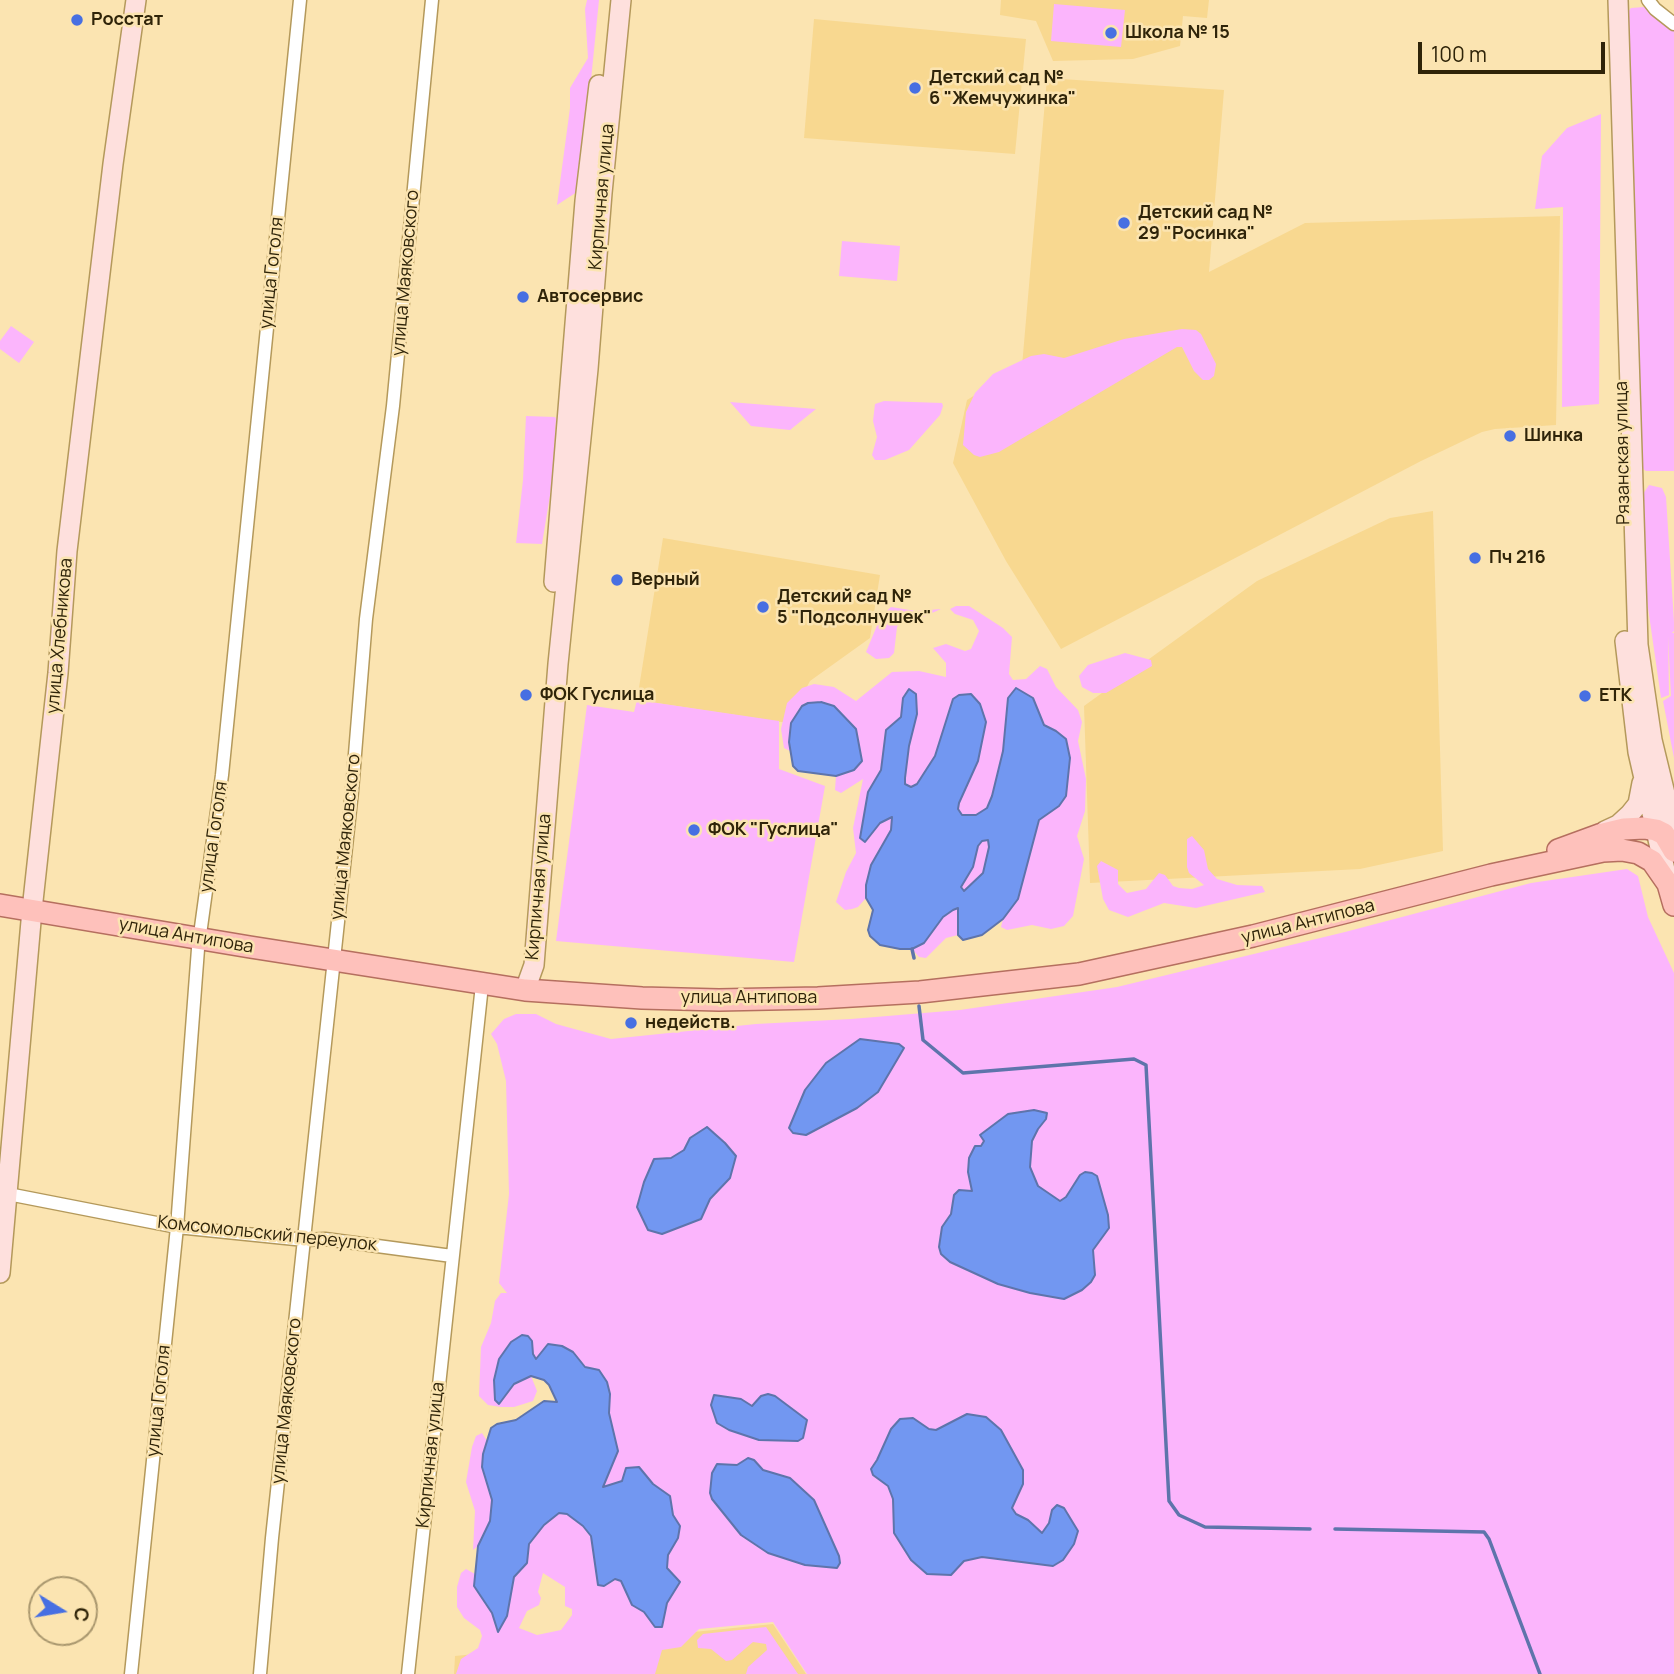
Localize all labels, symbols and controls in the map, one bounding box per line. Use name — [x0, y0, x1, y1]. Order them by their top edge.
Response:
place label: Росстат — [91, 9, 163, 31]
marker: Росстат — [69, 12, 85, 28]
place label: Школа № 15 — [1125, 22, 1230, 44]
marker: Школа № 15 — [1103, 25, 1119, 41]
scale bar — [1422, 28, 1609, 72]
text: 100 m — [1431, 40, 1487, 68]
place label: Детский сад № 6 "Жемчужинка" — [929, 67, 1076, 110]
marker: Детский сад № 6 "Жемчужинка" — [907, 80, 923, 96]
street label: Кирпичная улица — [585, 123, 619, 271]
street label: улица Маяковского — [388, 189, 424, 357]
place label: Детский сад № 29 "Росинка" — [1138, 202, 1273, 244]
marker: Детский сад № 29 "Росинка" — [1116, 215, 1132, 231]
street label: улица Гоголя — [255, 216, 289, 330]
place label: Автосервис — [537, 286, 643, 308]
marker: Автосервис — [515, 289, 531, 305]
street label: Рязанская улица — [1611, 381, 1635, 525]
place label: Шинка — [1524, 425, 1583, 447]
marker: Шинка — [1502, 428, 1518, 444]
place label: Пч 216 — [1489, 547, 1546, 569]
marker: Пч 216 — [1467, 550, 1483, 566]
street label: улица Хлебникова — [42, 557, 78, 715]
place label: Верный — [631, 569, 700, 591]
marker: Верный — [609, 572, 625, 588]
place label: Детский сад № 5 "Подсолнушек" — [777, 586, 932, 628]
marker: Детский сад № 5 "Подсолнушек" — [755, 599, 771, 615]
place label: ФОК Гуслица — [540, 684, 654, 706]
place label: ЕТК — [1599, 685, 1632, 707]
marker: ФОК Гуслица — [518, 687, 534, 703]
marker: ЕТК — [1577, 688, 1593, 704]
street label: улица Маяковского — [327, 753, 365, 921]
street label: улица Гоголя — [195, 780, 233, 894]
street label: Кирпичная улица — [522, 813, 556, 961]
place label: ФОК "Гуслица" — [708, 819, 839, 841]
marker: ФОК "Гуслица" — [686, 822, 702, 838]
street label: улица Антипова — [1239, 895, 1377, 949]
street label: улица Антипова — [117, 914, 255, 958]
street label: улица Антипова — [681, 987, 817, 1009]
place label: недейств. — [645, 1012, 736, 1034]
marker: недейств. — [623, 1015, 639, 1031]
street label: Комсомольский переулок — [156, 1212, 378, 1256]
street label: улица Маяковского — [268, 1317, 306, 1485]
street label: улица Гоголя — [142, 1344, 176, 1458]
street label: Кирпичная улица — [413, 1381, 449, 1529]
north arrow — [28, 1576, 98, 1646]
text: С — [68, 1605, 96, 1624]

